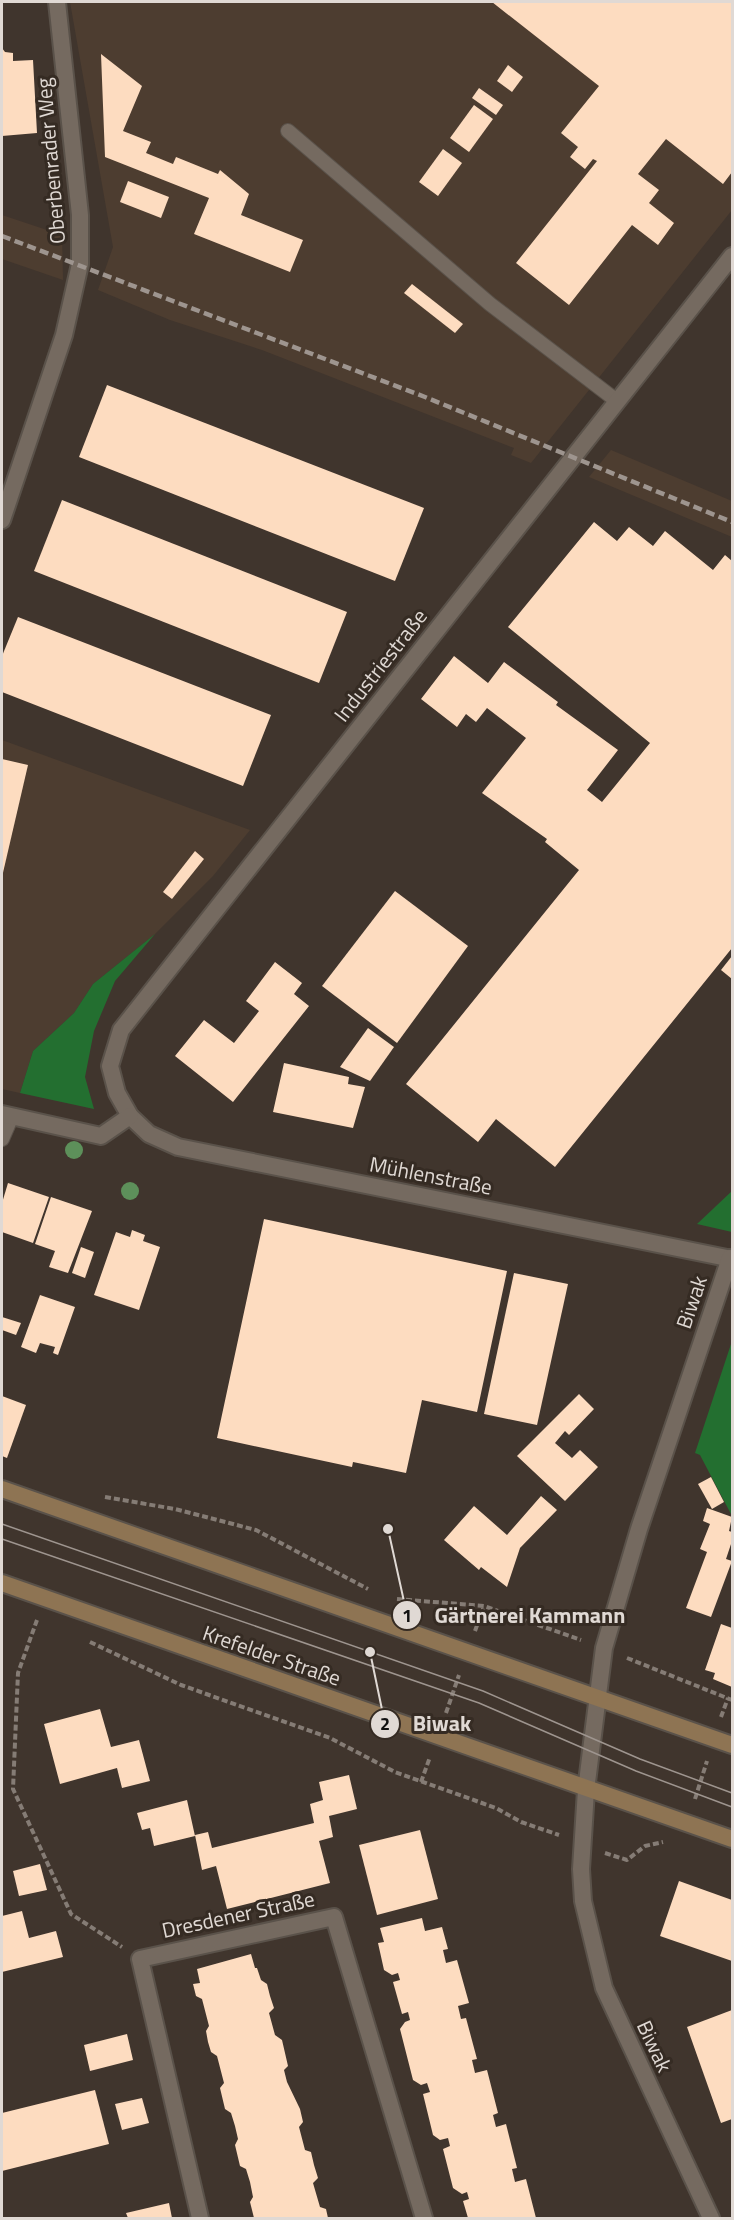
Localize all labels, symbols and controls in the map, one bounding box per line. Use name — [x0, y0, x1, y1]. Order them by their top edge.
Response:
street label: Oberbenrader Weg — [27, 76, 73, 245]
street label: Industriestraße — [326, 602, 434, 728]
street label: Mühlenstraße — [367, 1147, 495, 1203]
street label: Biwak — [667, 1271, 715, 1333]
callout: Gärtnerei Kammann — [392, 1595, 637, 1635]
text: Gärtnerei Kammann — [435, 1598, 625, 1632]
text: 1 — [402, 1602, 412, 1629]
street label: Krefelder Straße — [199, 1616, 345, 1694]
callout: Biwak — [370, 1704, 483, 1744]
text: Biwak — [413, 1706, 472, 1740]
text: 2 — [380, 1710, 390, 1737]
street label: Dresdener Straße — [159, 1882, 317, 1946]
street label: Biwak — [629, 2015, 681, 2077]

